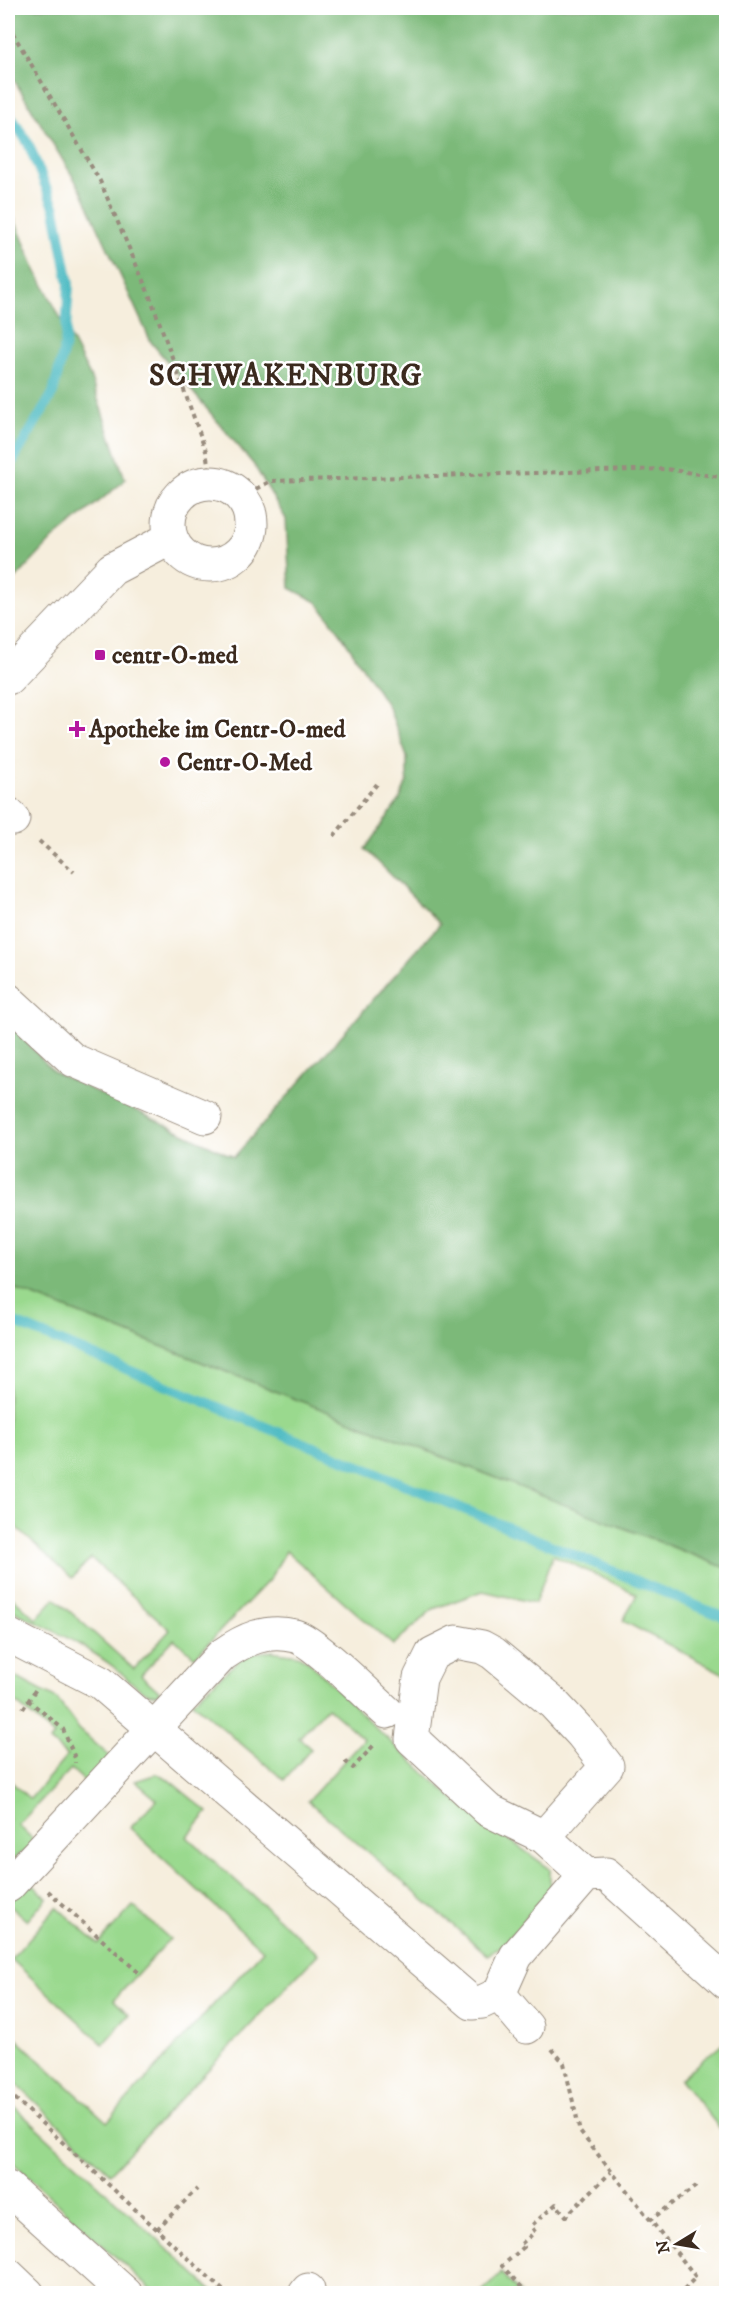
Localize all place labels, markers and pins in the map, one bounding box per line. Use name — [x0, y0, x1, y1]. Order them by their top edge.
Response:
place label: centr-O-med — [112, 641, 239, 671]
marker: centr-O-med — [93, 648, 107, 662]
place label: Apotheke im Centr-O-med — [88, 715, 347, 745]
marker: Apotheke im Centr-O-med — [70, 722, 84, 736]
place label: Centr-O-Med — [177, 748, 313, 778]
marker: Centr-O-Med — [158, 755, 172, 769]

